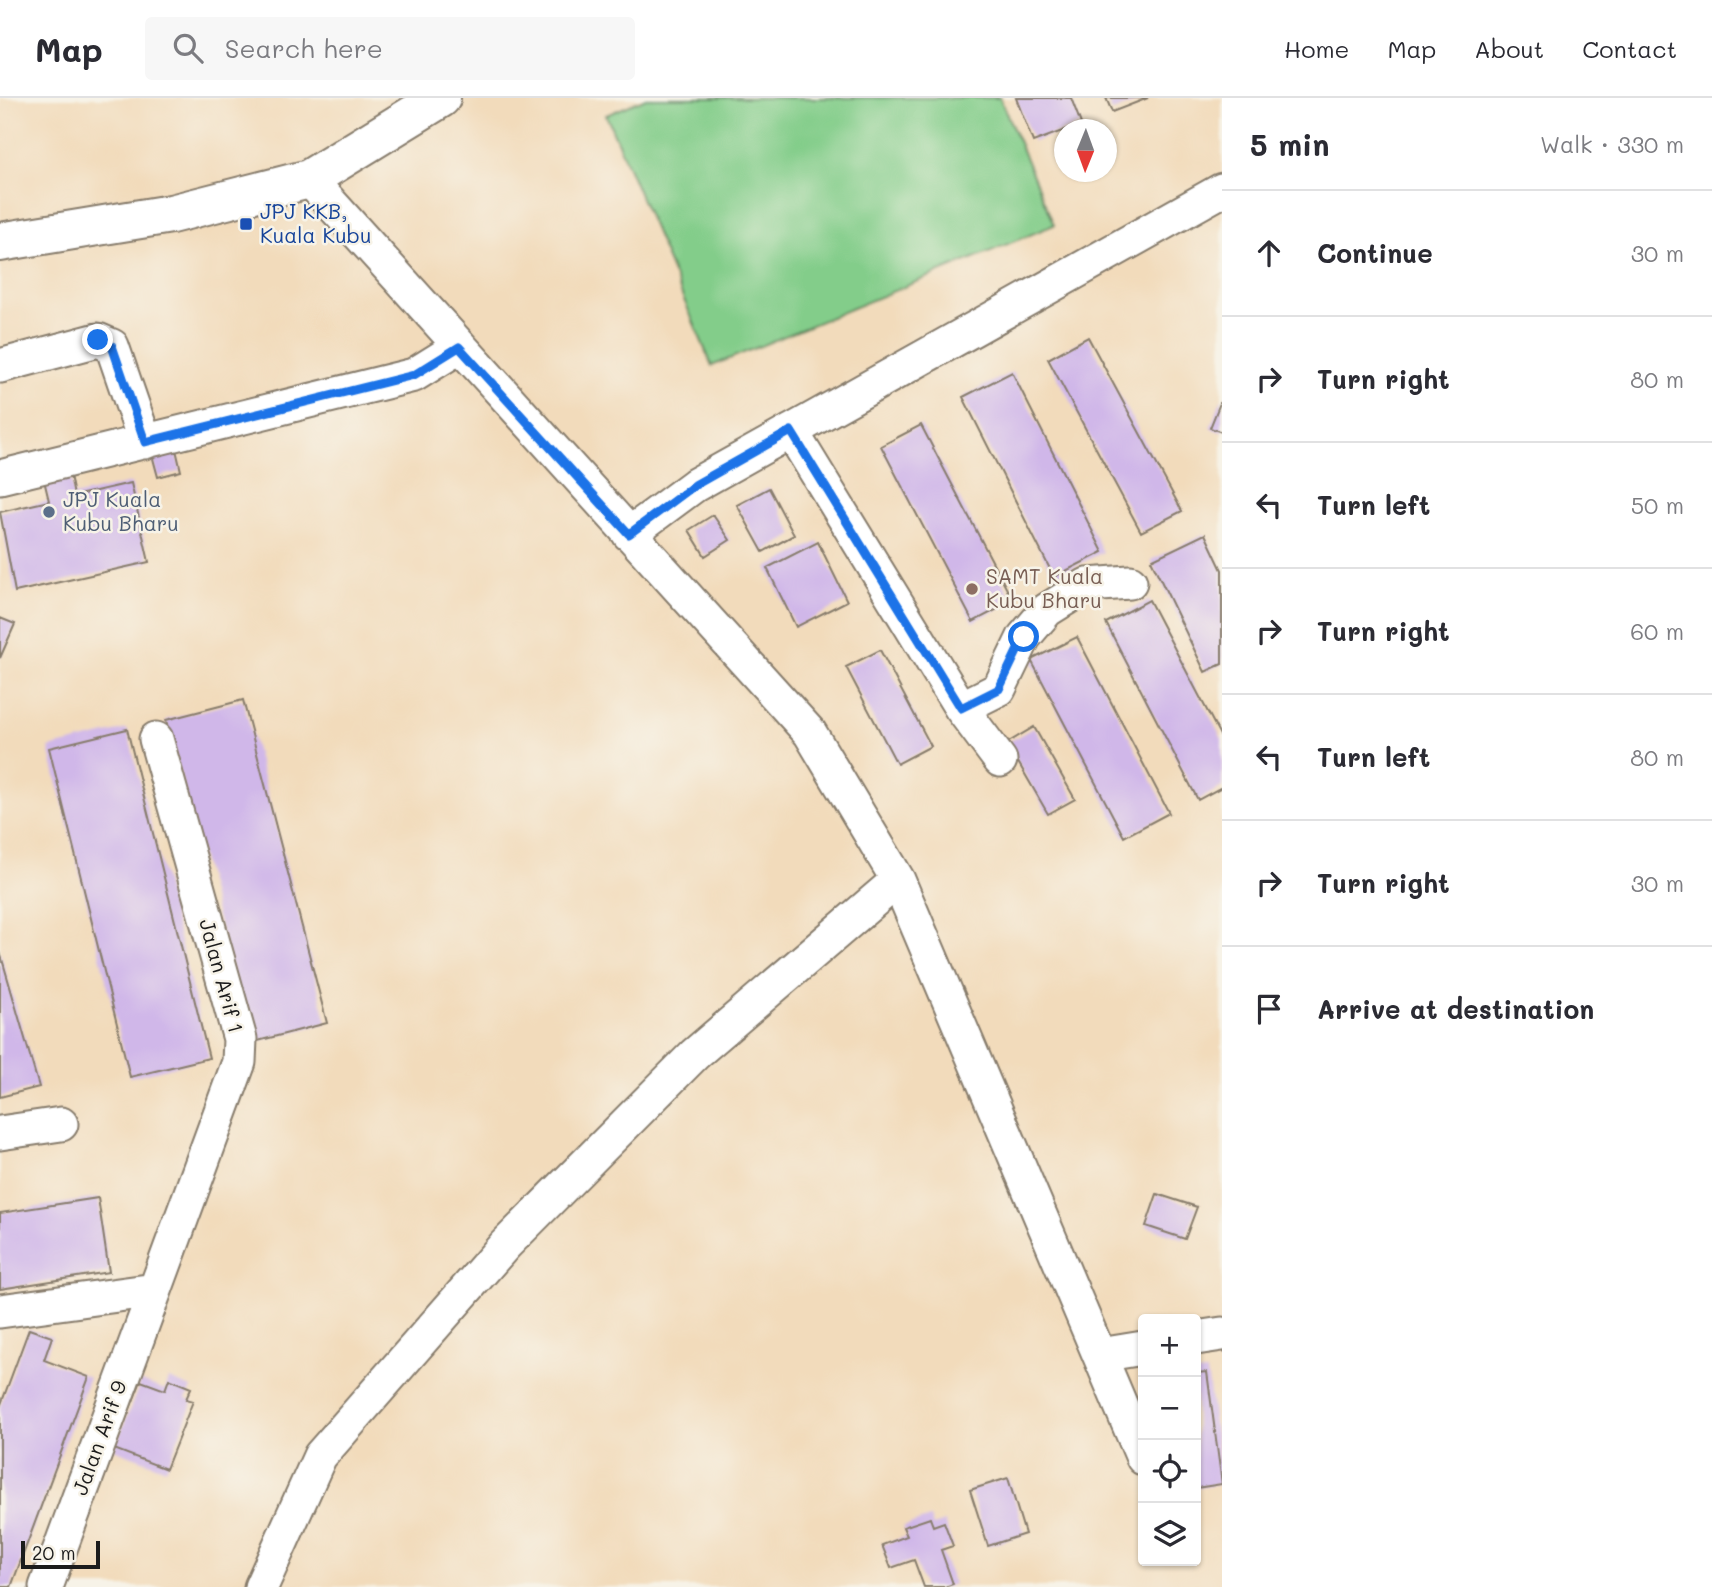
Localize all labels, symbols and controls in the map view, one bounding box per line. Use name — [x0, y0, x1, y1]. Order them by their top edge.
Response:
search box — [145, 17, 635, 80]
text: Map — [35, 27, 103, 70]
icon: search — [169, 29, 207, 67]
text: Search here — [225, 31, 383, 65]
text: Home — [1284, 33, 1349, 64]
text: Map — [1387, 33, 1436, 64]
text: About — [1474, 33, 1544, 64]
text: Contact — [1582, 33, 1677, 64]
north arrow — [1054, 119, 1117, 182]
text: 5 min — [1250, 124, 1330, 164]
text: Walk · 330 m — [1540, 129, 1684, 159]
place label: JPJ KKB, Kuala Kubu — [260, 197, 372, 248]
marker: JPJ KKB, Kuala Kubu — [238, 216, 254, 232]
icon: ahead — [1250, 234, 1288, 272]
text: Continue — [1317, 236, 1433, 270]
text: 30 m — [1631, 238, 1684, 268]
route end — [82, 324, 113, 355]
icon: right — [1250, 360, 1288, 398]
text: Turn right — [1317, 362, 1450, 396]
text: 80 m — [1630, 364, 1684, 394]
place label: JPJ Kuala Kubu Bharu — [63, 485, 179, 536]
icon: left — [1250, 486, 1288, 524]
text: Turn left — [1317, 488, 1430, 522]
text: 50 m — [1631, 490, 1684, 520]
marker: JPJ Kuala Kubu Bharu — [41, 504, 57, 520]
place label: SAMT Kuala Kubu Bharu — [986, 562, 1103, 613]
marker: SAMT Kuala Kubu Bharu — [964, 581, 980, 597]
icon: right — [1250, 612, 1288, 650]
text: Turn right — [1317, 614, 1450, 648]
text: 60 m — [1630, 616, 1684, 646]
route start — [1008, 621, 1039, 652]
icon: left — [1250, 738, 1288, 776]
text: Turn left — [1317, 740, 1430, 774]
text: 80 m — [1630, 742, 1684, 772]
icon: right — [1250, 864, 1288, 902]
text: Turn right — [1317, 866, 1450, 900]
text: 30 m — [1631, 868, 1684, 898]
street label: Jalan Arif 1 — [194, 916, 251, 1036]
icon: arrive — [1250, 990, 1288, 1028]
text: Arrive at destination — [1317, 992, 1594, 1026]
map controls — [1138, 1314, 1201, 1566]
button: + — [1138, 1314, 1201, 1377]
street label: Jalan Arif 9 — [65, 1376, 132, 1499]
button: − — [1138, 1377, 1201, 1440]
button: locate — [1138, 1440, 1201, 1503]
button: layers — [1138, 1503, 1201, 1566]
scale bar — [21, 1538, 100, 1570]
text: 20 m — [32, 1540, 76, 1565]

